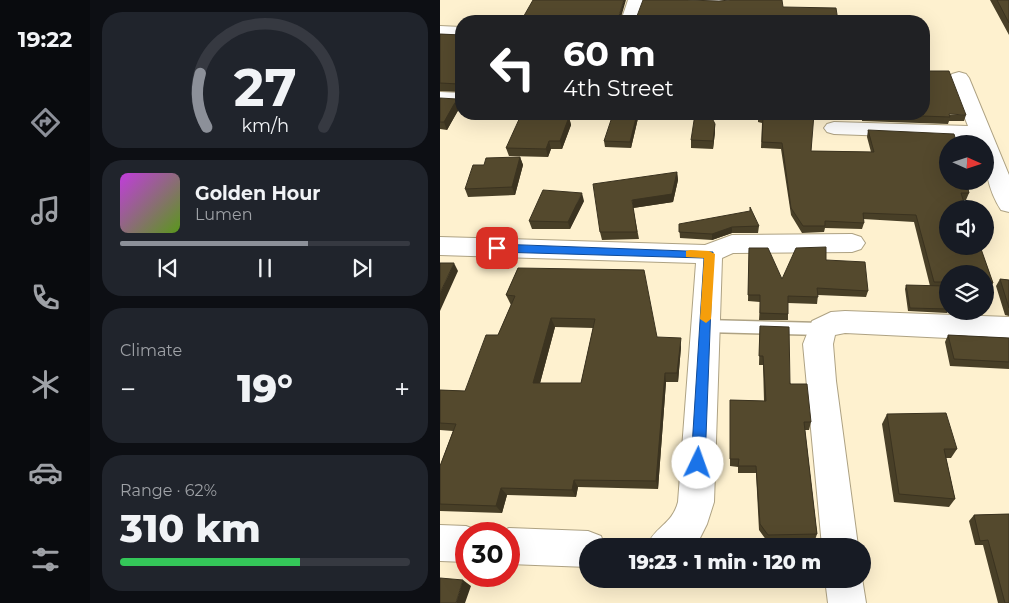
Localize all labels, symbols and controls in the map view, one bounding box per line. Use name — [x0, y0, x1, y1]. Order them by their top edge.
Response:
text: 19:22 — [18, 26, 72, 53]
text: 60 m — [563, 32, 656, 75]
icon: left — [480, 35, 545, 100]
text: 27 — [234, 56, 296, 119]
text: 4th Street — [563, 75, 674, 102]
icon: directions — [28, 105, 63, 140]
text: km/h — [241, 115, 289, 136]
north arrow — [939, 135, 994, 190]
map controls — [939, 135, 994, 320]
text: Golden Hour — [195, 182, 321, 205]
icon: music — [28, 193, 63, 228]
button: sound — [939, 200, 994, 255]
text: Lumen — [195, 205, 253, 224]
pin — [476, 227, 518, 269]
icon: arrive — [483, 234, 511, 262]
icon: previous — [154, 254, 182, 282]
icon: pause — [251, 254, 279, 282]
icon: next — [348, 254, 376, 282]
button: layers — [939, 265, 994, 320]
icon: phone — [28, 280, 63, 315]
text: Climate — [120, 341, 182, 360]
text: 19° — [237, 365, 293, 412]
icon: climate — [28, 367, 63, 402]
text: − — [120, 372, 136, 406]
text: + — [394, 372, 410, 406]
position arrow — [671, 436, 723, 488]
icon: car — [28, 455, 63, 490]
text: Range · 62% — [120, 481, 217, 500]
text: 310 km — [120, 505, 261, 552]
speed limit sign: 30 — [455, 522, 520, 587]
icon: filters — [28, 542, 63, 577]
text: 19:23 · 1 min · 120 m — [629, 551, 821, 574]

